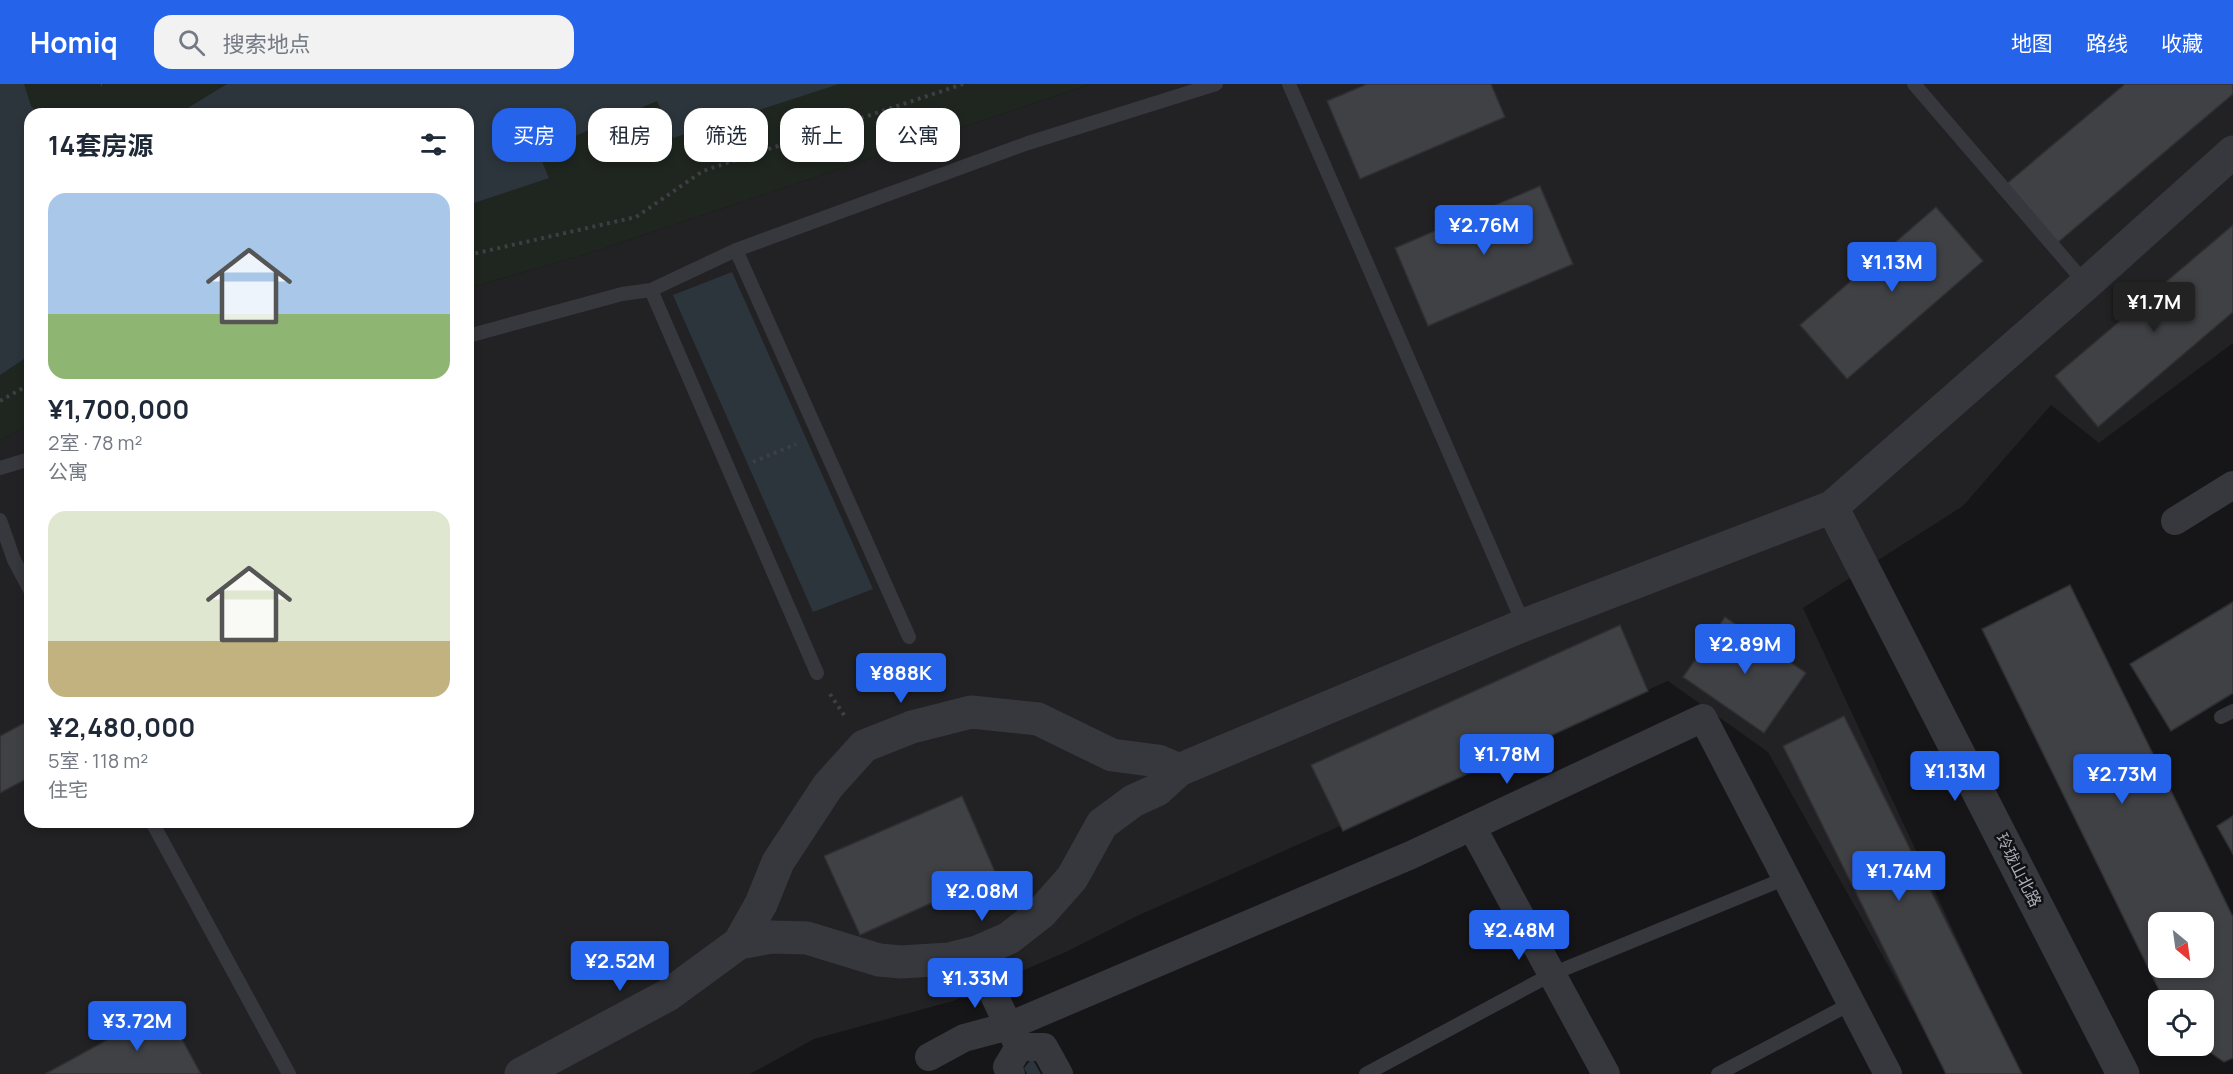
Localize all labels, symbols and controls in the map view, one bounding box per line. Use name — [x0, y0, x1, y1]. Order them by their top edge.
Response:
search box — [154, 15, 574, 69]
text: Homiq — [30, 23, 118, 61]
icon: search — [175, 26, 208, 59]
text: 搜索地点 — [223, 29, 311, 59]
text: 地图 — [2011, 29, 2053, 57]
text: 路线 — [2086, 29, 2128, 57]
text: 收藏 — [2161, 29, 2203, 57]
chip: 买房 — [492, 108, 576, 162]
chip: 租房 — [588, 108, 672, 162]
chip: 筛选 — [684, 108, 768, 162]
chip: 新上 — [780, 108, 864, 162]
chip: 公寓 — [876, 108, 960, 162]
text: 14套房源 — [48, 127, 153, 163]
icon: filters — [417, 128, 450, 161]
pin: ¥2.76M — [1435, 205, 1533, 256]
text: ¥2.76M — [1449, 211, 1519, 238]
icon: home — [195, 232, 303, 340]
pin: ¥1.13M — [1843, 242, 1941, 293]
text: ¥1.13M — [1861, 248, 1923, 275]
pin: ¥1.7M — [2112, 282, 2196, 333]
text: ¥1.7M — [2127, 288, 2181, 315]
text: ¥1,700,000 — [48, 391, 189, 427]
text: 2室 · 78 m² — [48, 429, 143, 456]
text: 公寓 — [48, 458, 88, 485]
icon: home — [195, 550, 303, 658]
pin: ¥2.89M — [1696, 624, 1794, 675]
text: ¥2.89M — [1709, 630, 1781, 657]
pin: ¥888K — [859, 653, 943, 704]
text: ¥888K — [870, 659, 932, 686]
text: ¥2,480,000 — [48, 709, 195, 745]
pin: ¥1.78M — [1458, 734, 1556, 785]
text: ¥1.78M — [1474, 740, 1540, 767]
text: 5室 · 118 m² — [48, 747, 148, 774]
pin: ¥1.13M — [1906, 751, 2004, 802]
pin: ¥2.73M — [2073, 754, 2171, 805]
text: ¥1.13M — [1924, 757, 1986, 784]
text: ¥2.73M — [2087, 760, 2157, 787]
text: 住宅 — [48, 776, 88, 803]
street label: 玲珑山北路 — [1991, 829, 2047, 911]
pin: ¥1.74M — [1850, 851, 1948, 902]
text: ¥1.74M — [1866, 857, 1932, 884]
pin: ¥2.08M — [933, 871, 1031, 922]
text: ¥2.08M — [946, 877, 1018, 904]
pin: ¥2.48M — [1470, 910, 1568, 961]
north arrow — [2148, 912, 2214, 978]
map controls — [2148, 912, 2214, 1056]
text: ¥2.48M — [1483, 916, 1555, 943]
pin: ¥2.52M — [571, 941, 669, 992]
text: ¥2.52M — [585, 947, 655, 974]
pin: ¥1.33M — [926, 958, 1024, 1009]
text: ¥1.33M — [942, 964, 1008, 991]
button: locate — [2148, 990, 2214, 1056]
pin: ¥3.72M — [88, 1001, 186, 1052]
text: ¥3.72M — [102, 1007, 172, 1034]

